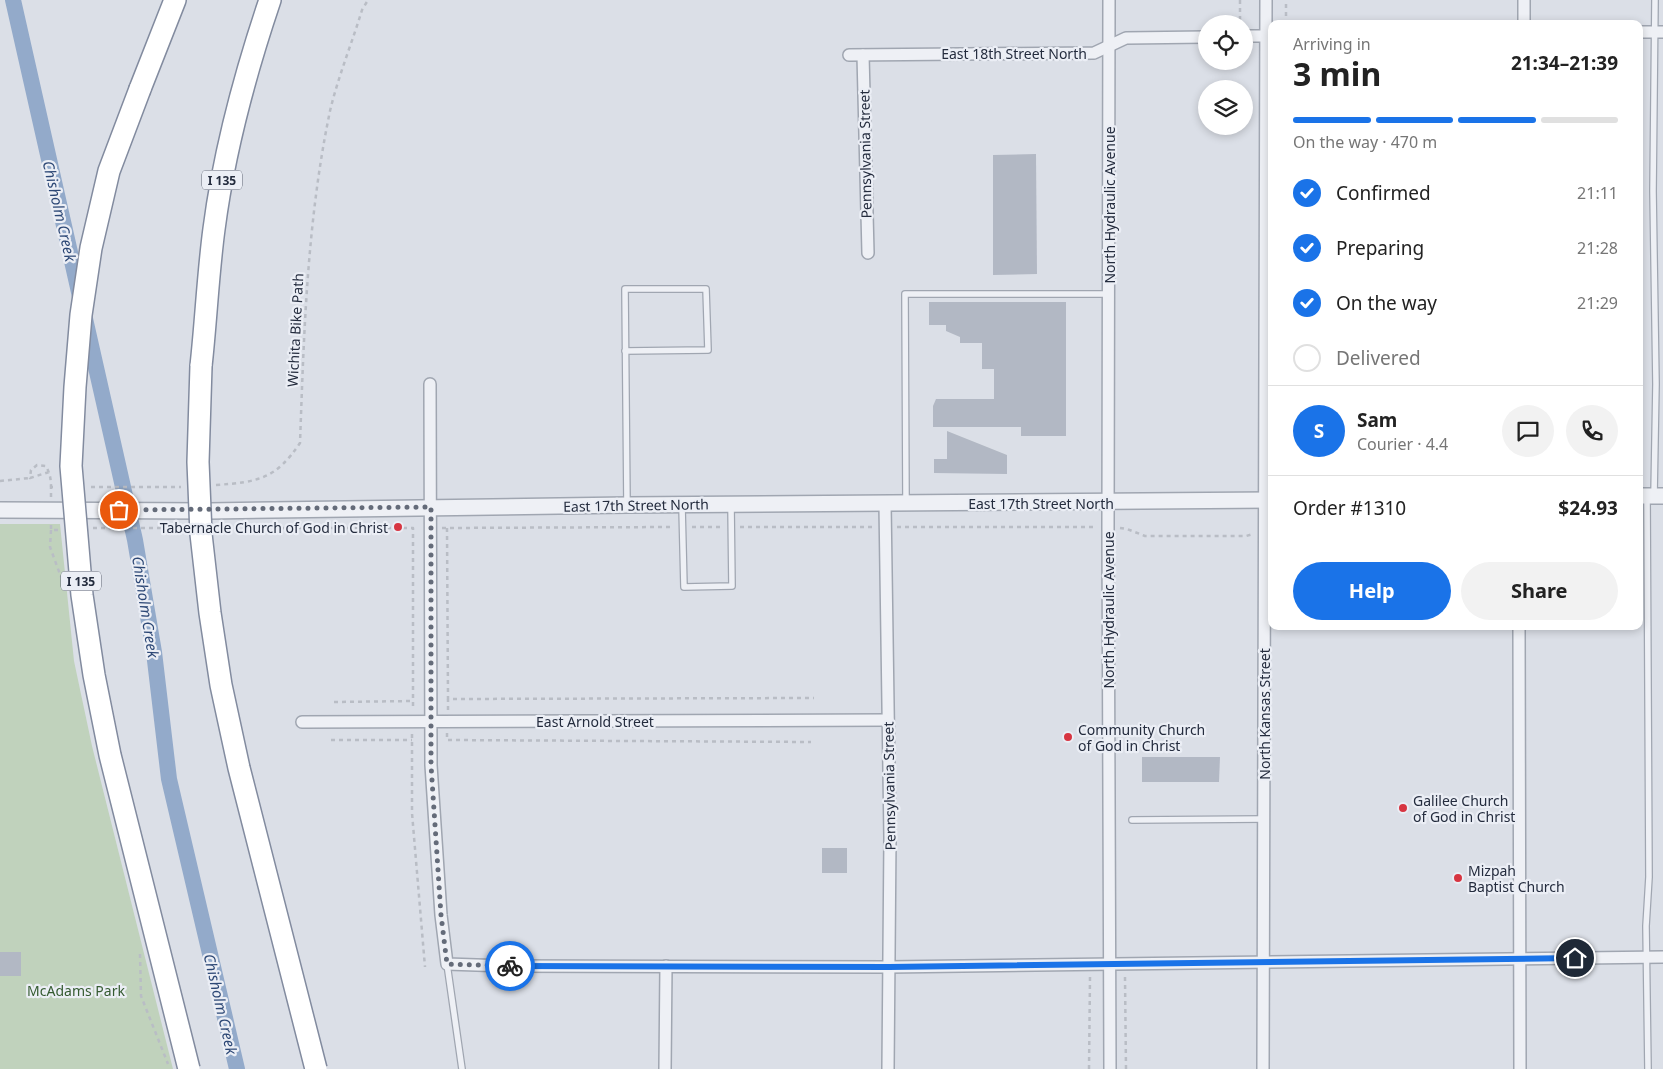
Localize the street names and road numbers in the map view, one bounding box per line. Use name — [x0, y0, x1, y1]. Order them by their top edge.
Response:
street label: East 18th Street North — [941, 44, 1087, 63]
street label: Pennsylvania Street — [854, 89, 876, 219]
street label: North Hydraulic Avenue — [1100, 126, 1119, 284]
road number: I 135 — [202, 170, 242, 190]
street label: Wichita Bike Path — [283, 273, 307, 387]
street label: East 17th Street North — [563, 494, 709, 516]
street label: East 17th Street North — [968, 494, 1114, 513]
street label: North Hydraulic Avenue — [1099, 531, 1118, 689]
road number: I 135 — [61, 572, 101, 590]
street label: North Kansas Street — [1255, 648, 1274, 780]
street label: East Arnold Street — [536, 712, 654, 731]
street label: Pennsylvania Street — [878, 721, 900, 851]

